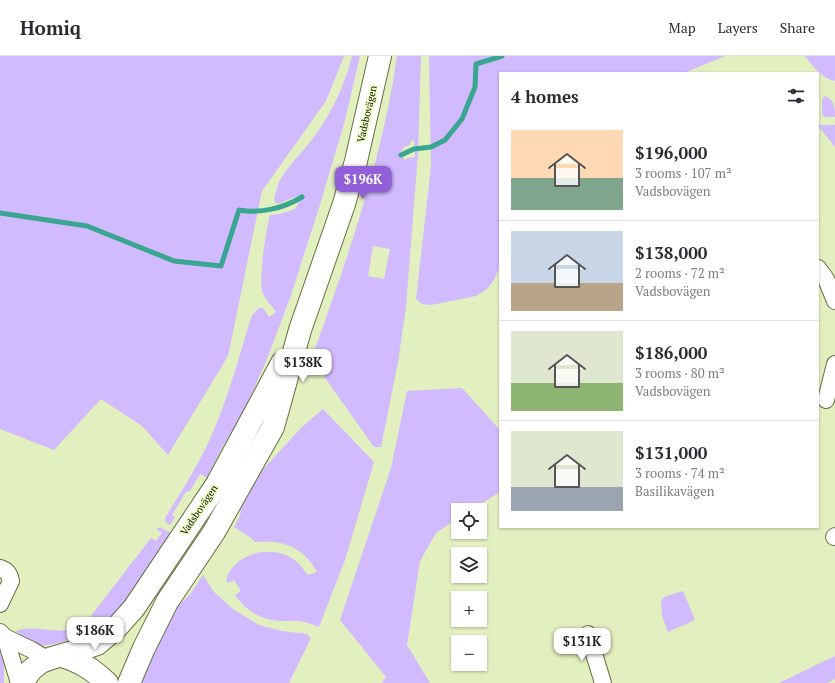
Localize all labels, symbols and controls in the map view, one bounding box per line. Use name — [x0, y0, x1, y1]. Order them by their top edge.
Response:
text: Homiq — [20, 15, 81, 40]
text: Map — [669, 18, 696, 37]
text: Layers — [718, 18, 758, 37]
text: Share — [780, 18, 815, 37]
street label: Vadsbovägen — [354, 84, 380, 144]
text: 4 homes — [511, 85, 579, 108]
icon: filters — [785, 85, 807, 107]
text: $196,000 — [635, 141, 707, 164]
icon: home — [543, 146, 591, 194]
text: 3 rooms · 107 m² — [635, 164, 732, 182]
pin: $196K — [335, 166, 391, 200]
text: $196K — [344, 170, 382, 188]
text: Vadsbovägen — [635, 182, 711, 200]
text: $138,000 — [635, 241, 707, 264]
icon: home — [543, 247, 591, 295]
text: 2 rooms · 72 m² — [635, 264, 725, 282]
text: Vadsbovägen — [635, 282, 711, 300]
text: $186,000 — [635, 341, 707, 364]
icon: home — [543, 347, 591, 395]
pin: $138K — [275, 349, 331, 383]
text: $138K — [284, 353, 322, 371]
text: 3 rooms · 80 m² — [635, 364, 725, 382]
text: Vadsbovägen — [635, 382, 711, 400]
text: $131,000 — [635, 441, 707, 464]
icon: home — [543, 447, 591, 495]
text: 3 rooms · 74 m² — [635, 464, 725, 482]
street label: Vadsbovägen — [177, 482, 221, 538]
text: Basilikavägen — [635, 482, 714, 500]
map controls — [451, 503, 487, 671]
button: locate — [451, 503, 487, 539]
button: layers — [451, 547, 487, 583]
button: + — [451, 591, 487, 627]
pin: $186K — [67, 617, 123, 651]
text: $186K — [76, 621, 114, 639]
pin: $131K — [554, 628, 610, 662]
text: $131K — [563, 632, 601, 650]
button: − — [451, 635, 487, 671]

